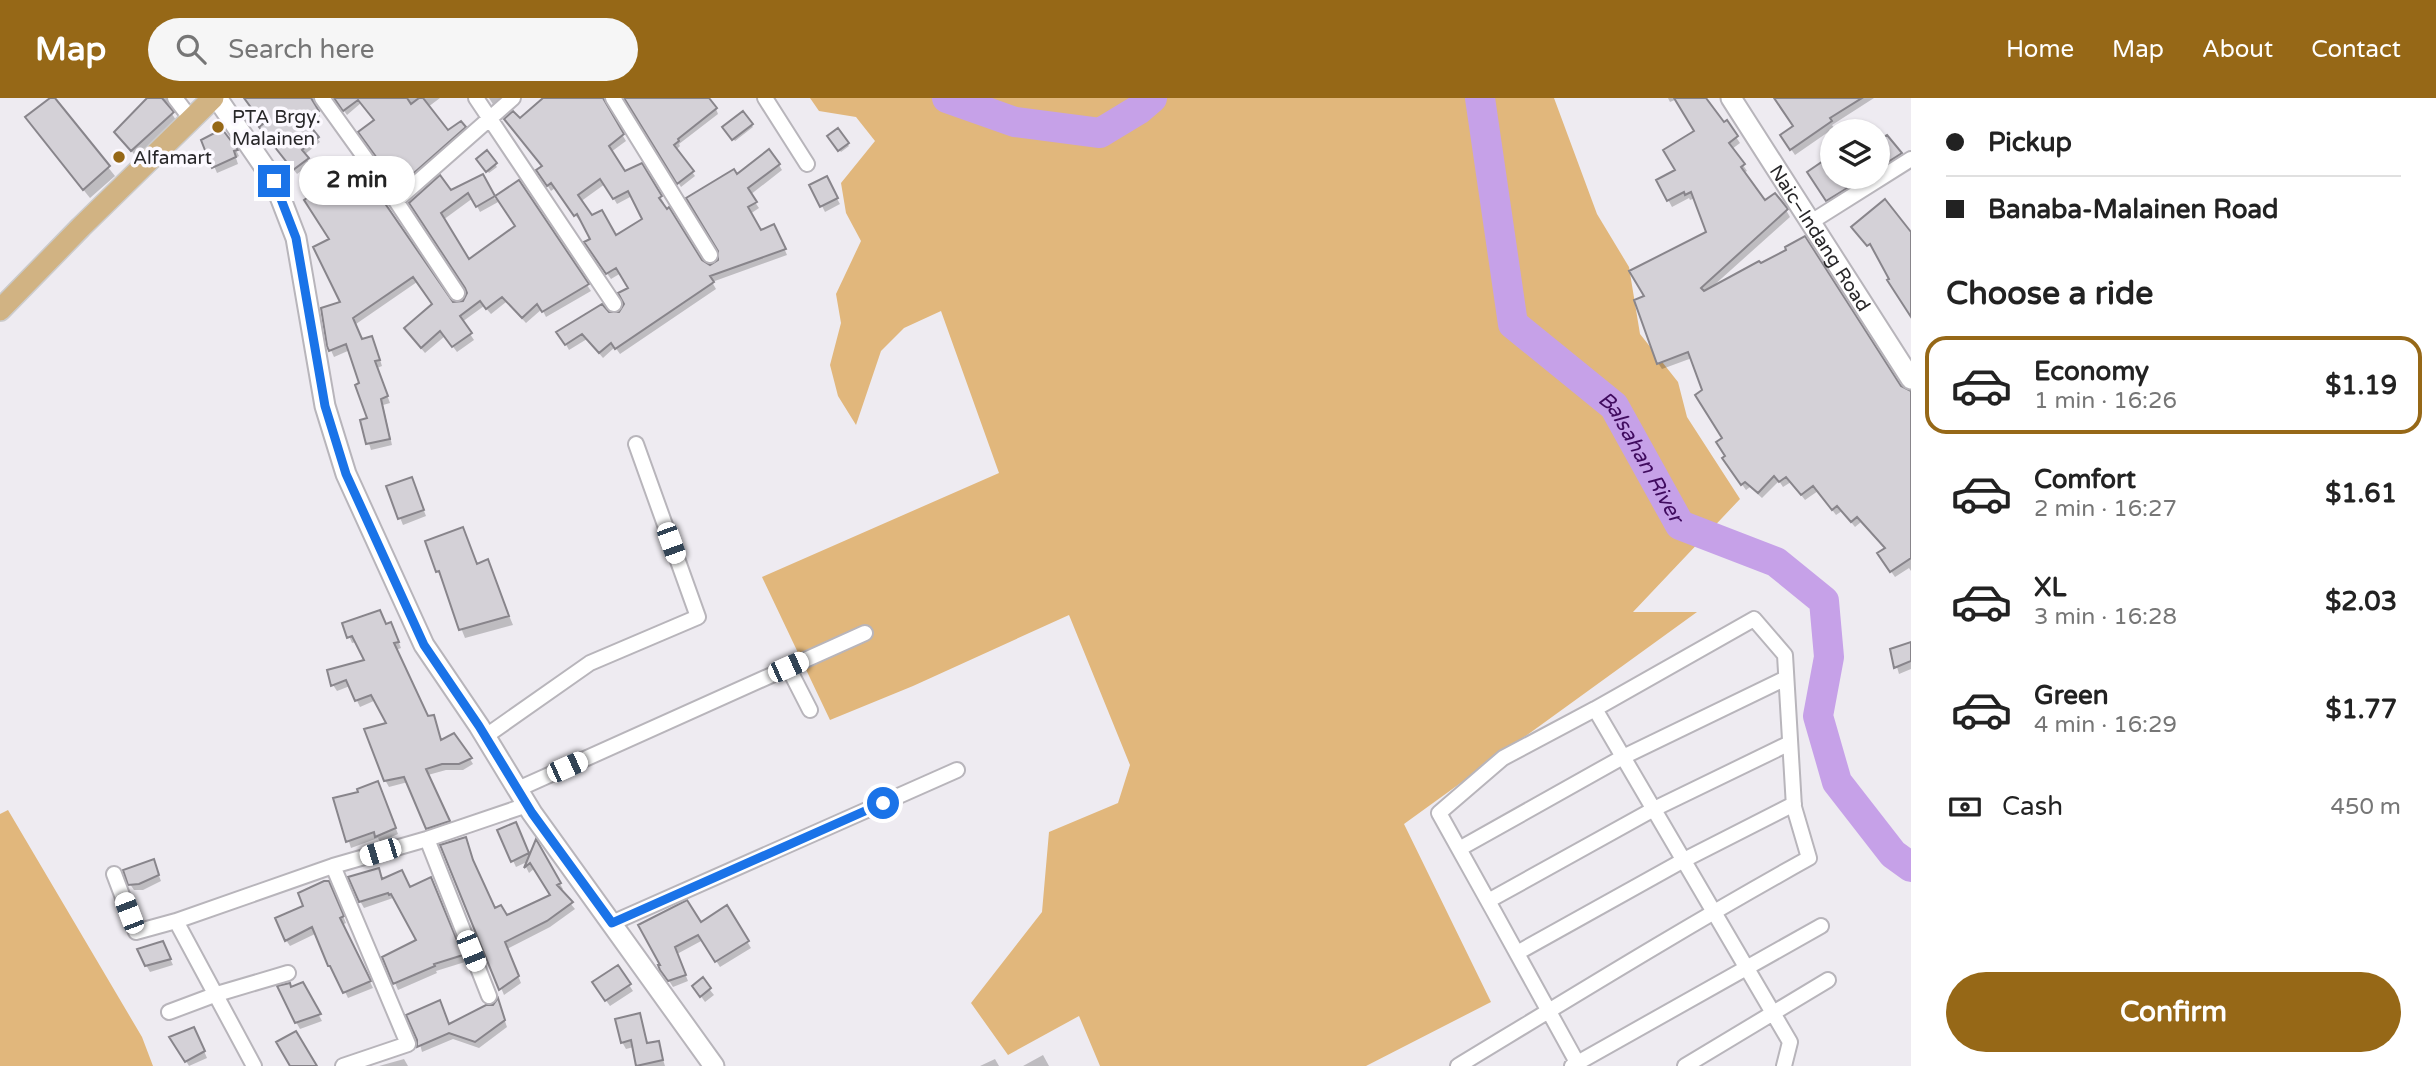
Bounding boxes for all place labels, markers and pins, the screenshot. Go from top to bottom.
place label: PTA Brgy. Malainen [232,106,321,150]
marker: PTA Brgy. Malainen [210,119,226,135]
place label: Alfamart [133,147,212,169]
marker: Alfamart [111,149,127,165]

